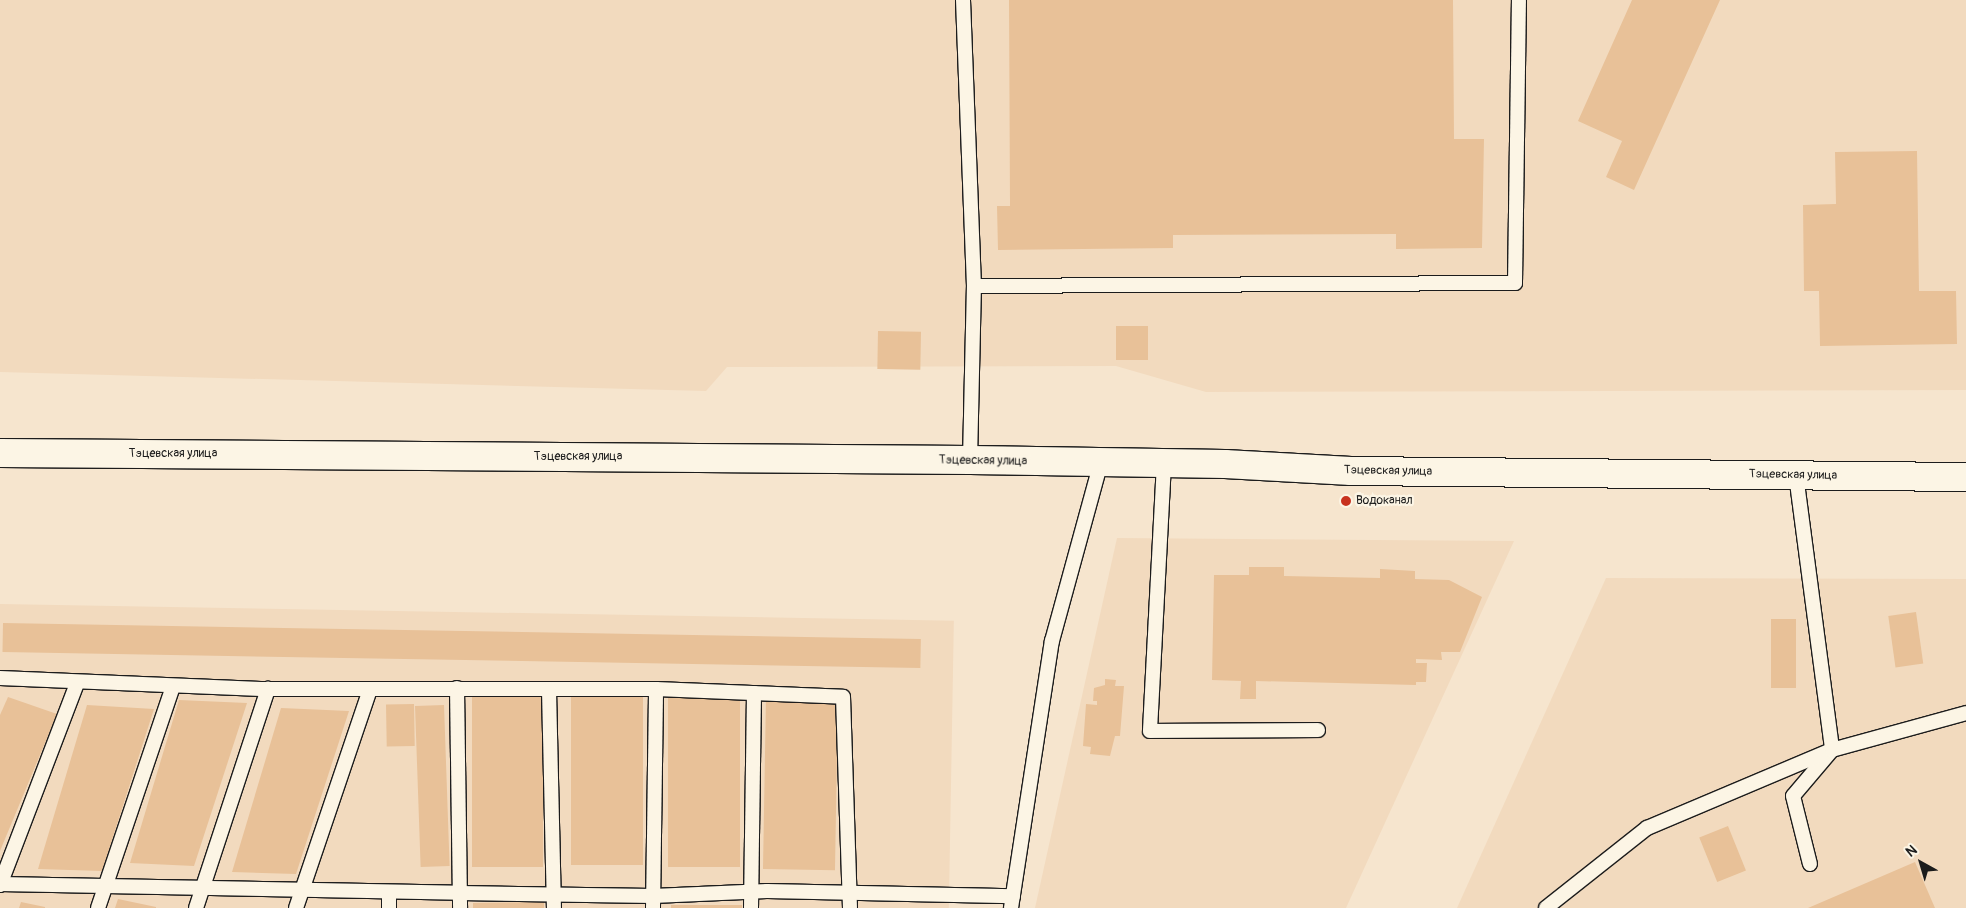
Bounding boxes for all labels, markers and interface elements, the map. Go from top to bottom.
street label: Тэцевская улица [129,447,217,461]
street label: Тэцевская улица [534,450,622,464]
street label: Тэцевская улица [939,453,1027,469]
street label: Тэцевская улица [1344,463,1432,479]
street label: Тэцевская улица [1749,467,1837,483]
place label: Водоканал [1356,494,1413,508]
marker: Водоканал [1340,495,1352,507]
north arrow [1896,838,1946,888]
text: N [1902,841,1920,861]

